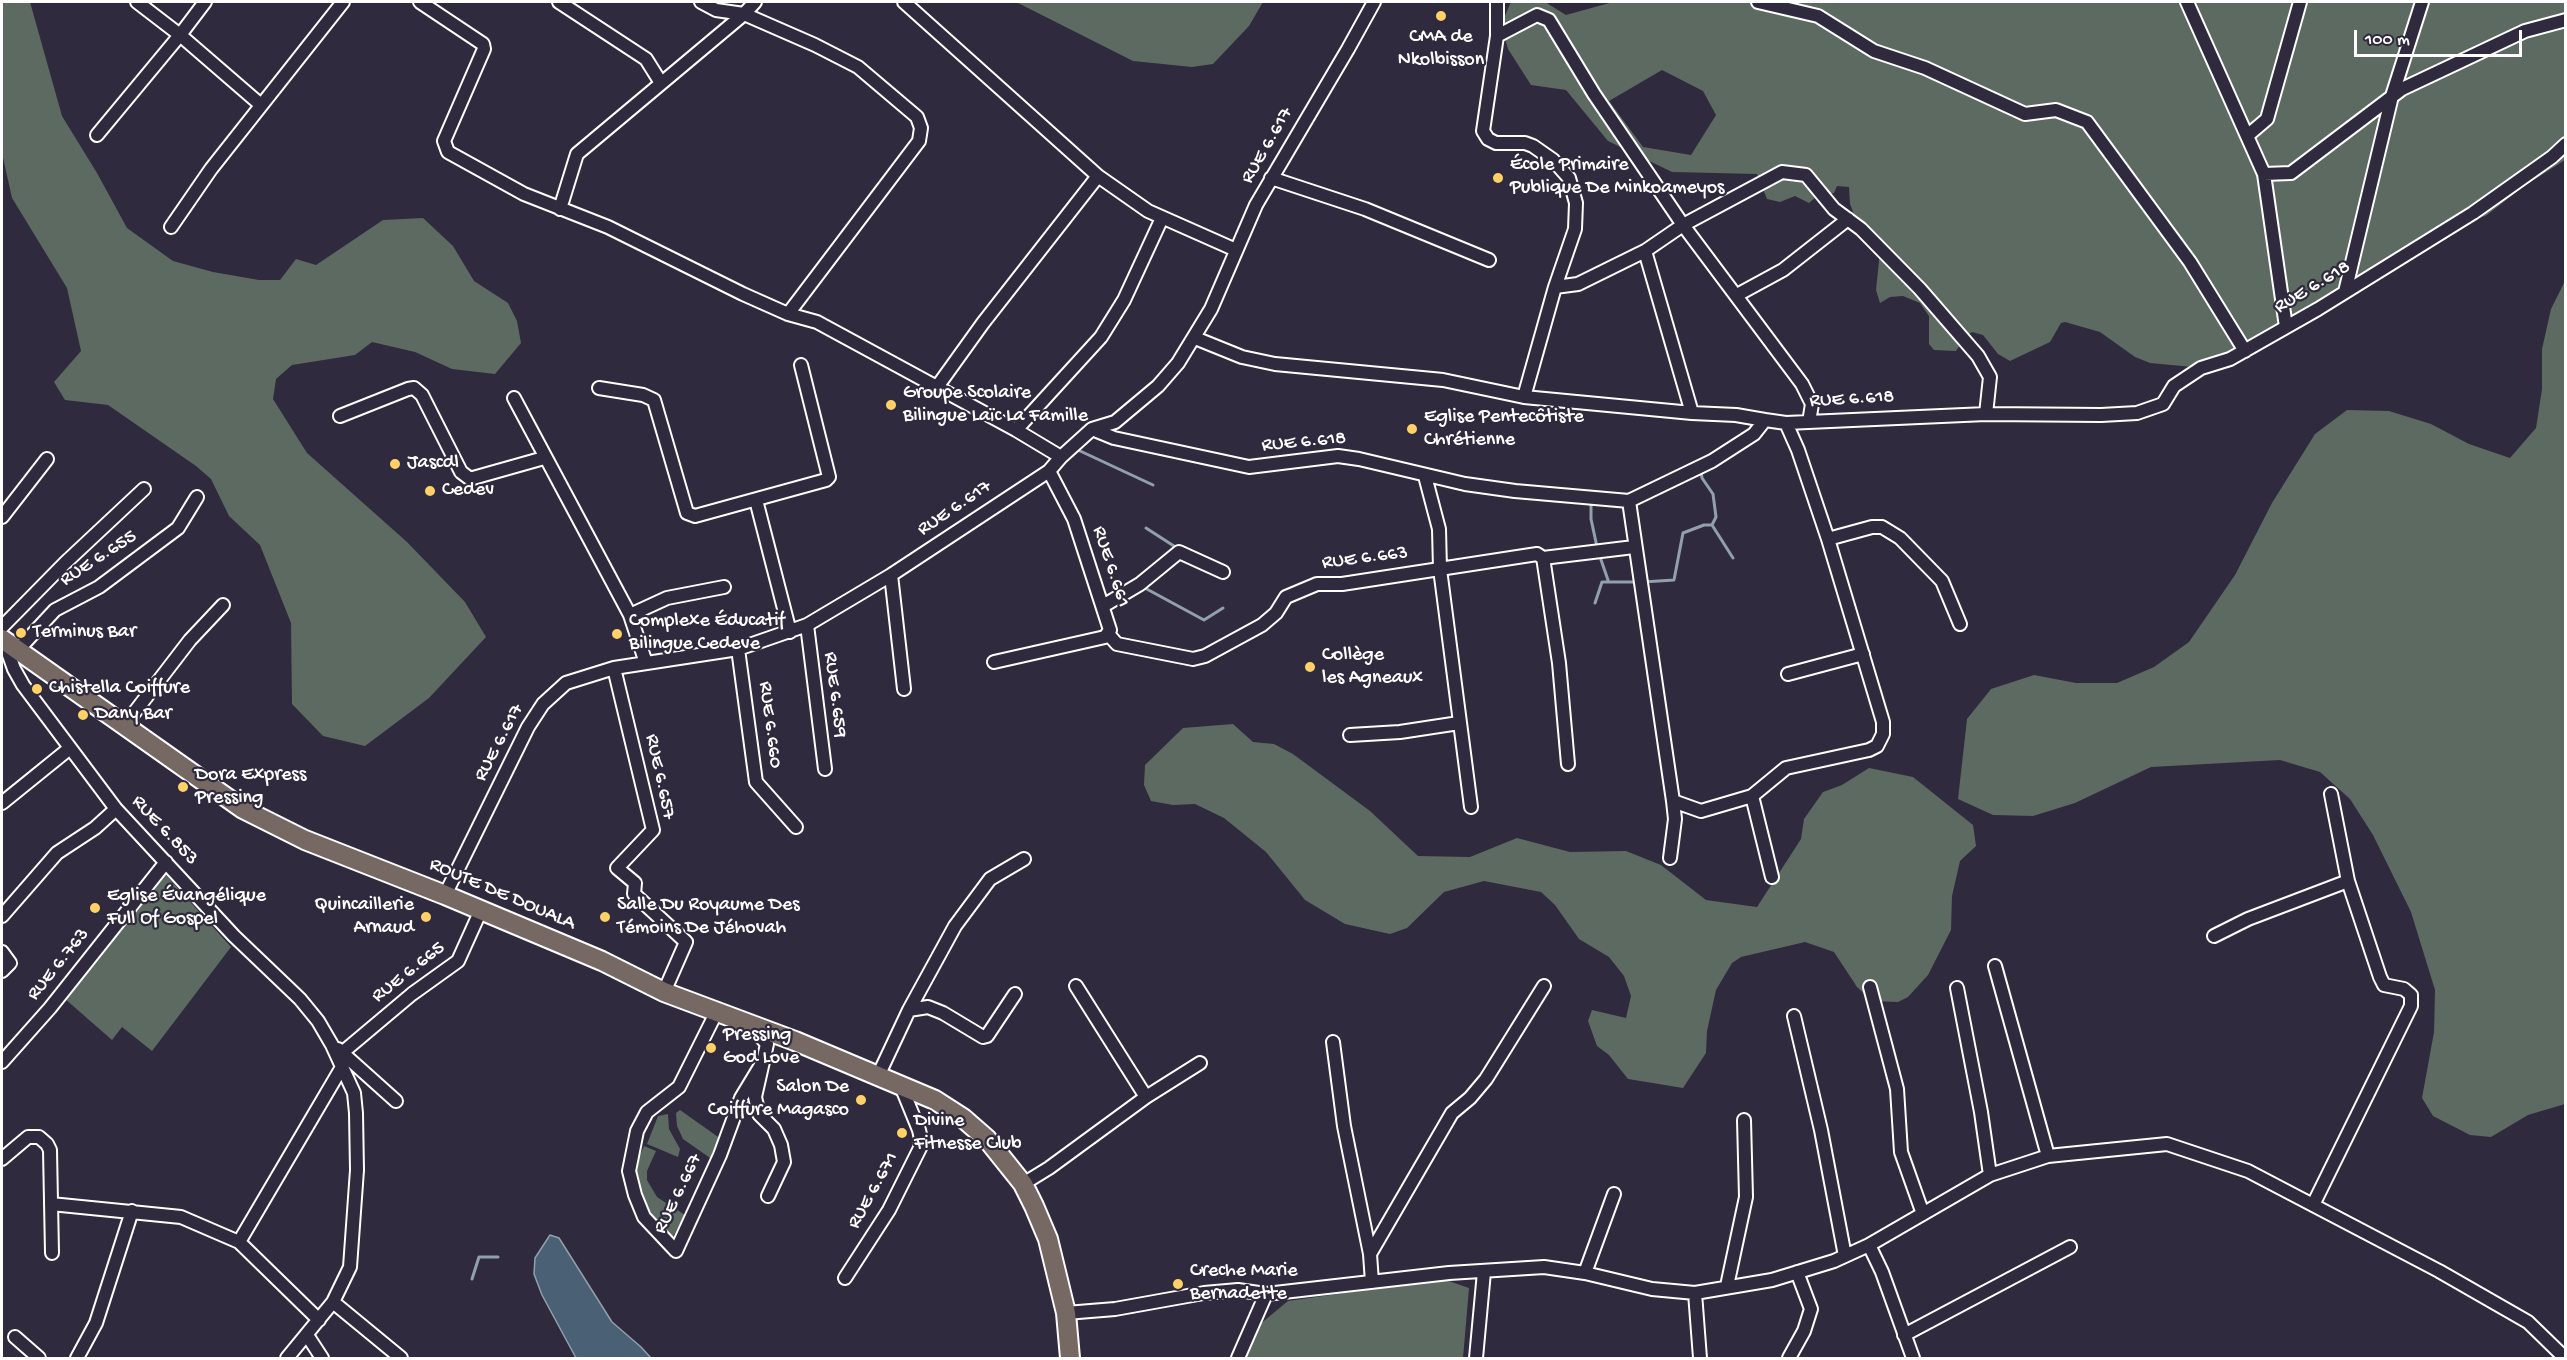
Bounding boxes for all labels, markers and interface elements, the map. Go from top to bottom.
marker: CMA de Nkolbisson [1434,9,1448,23]
scale bar [2357,18,2525,56]
place label: CMA de Nkolbisson [1398,26,1484,73]
text: 100 m [2365,30,2410,51]
street label: RUE 6.617 [1237,104,1299,188]
place label: École Primaire Publique De Minkoameyos [1510,154,1724,201]
marker: École Primaire Publique De Minkoameyos [1491,171,1505,185]
street label: RUE 6.618 [2270,256,2356,320]
place label: Groupe Scolaire Bilingue Laïc La Famille [903,382,1088,429]
street label: RUE 6.618 [1809,386,1895,414]
marker: Groupe Scolaire Bilingue Laïc La Famille [884,398,898,412]
place label: Eglise Pentecôtiste Chrétienne [1424,406,1584,453]
marker: Eglise Pentecôtiste Chrétienne [1405,422,1419,436]
street label: RUE 6.618 [1261,427,1347,459]
place label: Jascdl [407,452,459,476]
marker: Jascdl [388,457,402,471]
street label: RUE 6.617 [913,475,997,543]
place label: Cedev [442,479,494,503]
marker: Cedev [423,484,437,498]
street label: RUE 6.661 [1086,523,1134,611]
street label: RUE 6.655 [56,525,142,593]
street label: RUE 6.663 [1321,542,1409,576]
place label: Complexe Éducatif Bilingue Cedeve [629,610,785,657]
place label: Terminus Bar [33,621,136,645]
marker: Terminus Bar [14,626,28,640]
marker: Complexe Éducatif Bilingue Cedeve [610,627,624,641]
place label: Collège les Agneaux [1322,644,1423,691]
street label: RUE 6.659 [817,651,851,739]
marker: Collège les Agneaux [1303,660,1317,674]
place label: Chistella Coiffure [49,677,190,701]
street label: RUE 6.660 [752,680,786,770]
marker: Chistella Coiffure [30,682,44,696]
street label: RUE 6.617 [470,700,530,786]
place label: Dany Bar [95,703,172,727]
marker: Dany Bar [76,708,90,722]
street label: RUE 6.657 [638,732,680,822]
place label: Dora Express Pressing [195,764,306,811]
marker: Dora Express Pressing [176,780,190,794]
street label: RUE 6.853 [125,791,203,871]
street label: ROUTE DE DOUALA [425,853,579,937]
place label: Eglise Évangélique Full Of Gospel [107,885,266,932]
place label: Quincaillerie Arnaud [314,894,414,941]
place label: Salle Du Royaume Des Témoins De Jéhovah [617,894,800,941]
marker: Eglise Évangélique Full Of Gospel [88,901,102,915]
marker: Quincaillerie Arnaud [419,910,433,924]
marker: Salle Du Royaume Des Témoins De Jéhovah [598,910,612,924]
street label: RUE 6.763 [22,924,96,1006]
street label: RUE 6.665 [368,937,450,1009]
place label: Pressing God Love [723,1024,799,1071]
marker: Pressing God Love [704,1041,718,1055]
place label: Salon De Coiffure Magasco [708,1076,849,1123]
marker: Salon De Coiffure Magasco [854,1093,868,1107]
place label: Divine Fitnesse Club [914,1110,1022,1157]
marker: Divine Fitnesse Club [895,1126,909,1140]
street label: RUE 6.671 [843,1148,905,1234]
street label: RUE 6.667 [649,1150,709,1238]
place label: Creche Marie Bernadette [1190,1260,1298,1307]
marker: Creche Marie Bernadette [1171,1277,1185,1291]

